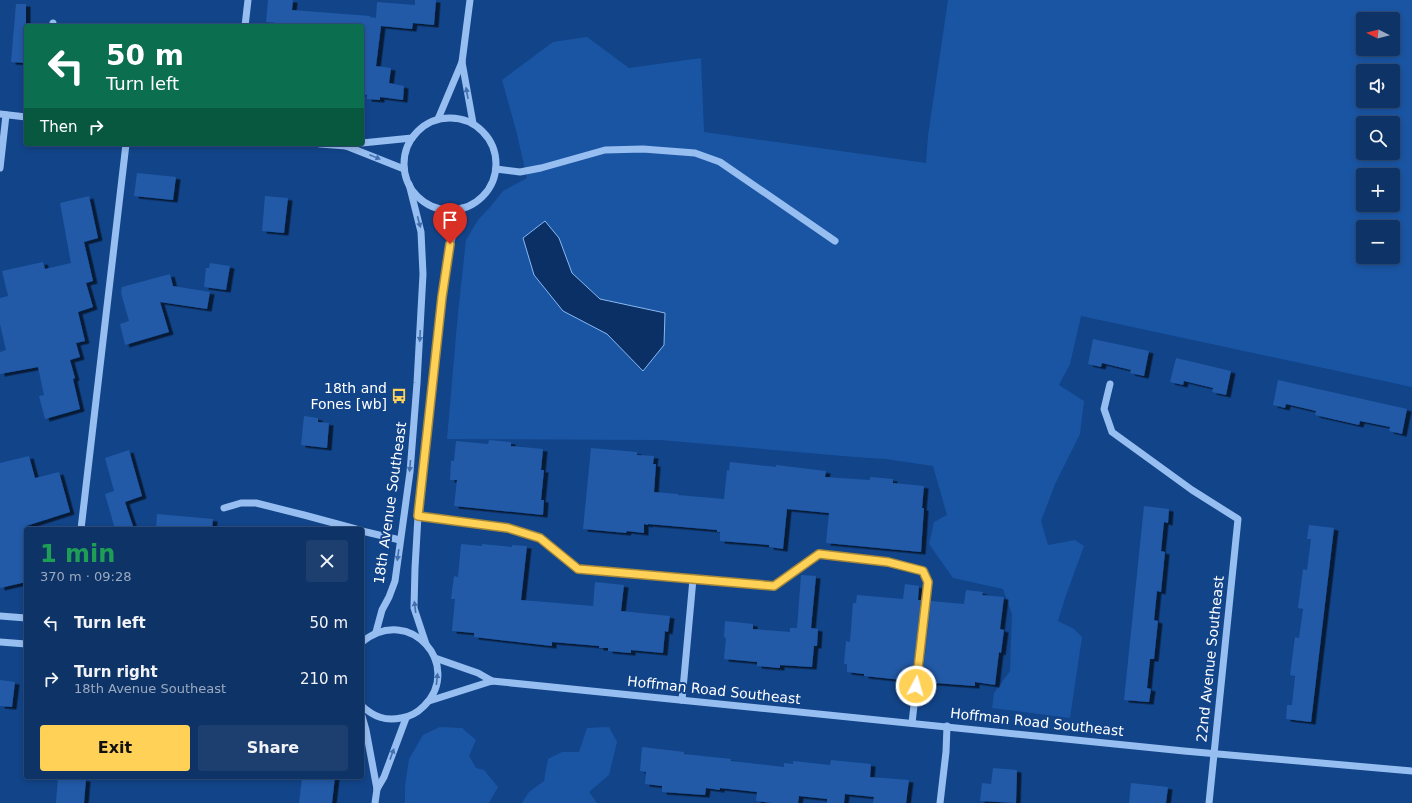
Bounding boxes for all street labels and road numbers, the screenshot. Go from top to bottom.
street label: 18th Avenue Southeast [371,420,409,585]
street label: 22nd Avenue Southeast [1193,575,1227,743]
street label: Hoffman Road Southeast [626,673,802,707]
street label: Hoffman Road Southeast [949,705,1125,739]

